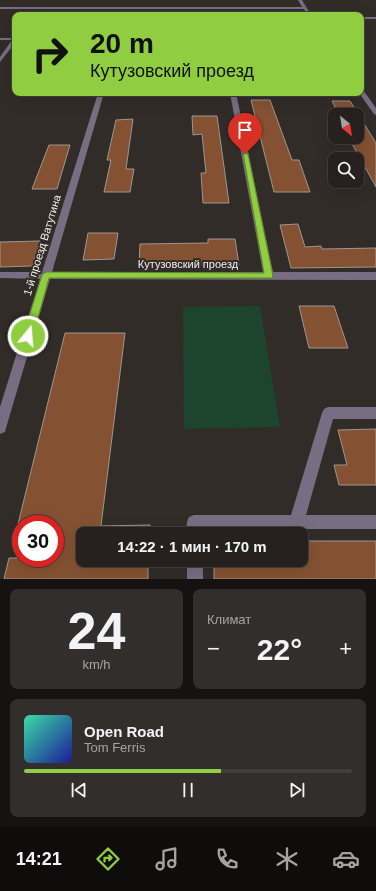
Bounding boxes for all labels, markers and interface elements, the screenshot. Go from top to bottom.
icon: right [24,28,76,80]
text: 20 m [90,28,154,59]
text: Кутузовский проезд [90,61,254,81]
north arrow [328,108,364,144]
map controls [328,108,364,188]
pin [228,113,262,154]
icon: arrive [234,119,256,141]
button: search [328,152,364,188]
street label: 1-й проезд Ватутина [21,192,63,297]
street label: Кутузовский проезд [138,258,239,270]
position arrow [7,315,49,357]
speed limit sign: 30 [12,515,64,567]
text: 14:22 · 1 мин · 170 m [117,538,267,555]
text: 24 [68,602,125,660]
text: Климат [207,612,251,627]
text: 22° [257,633,302,666]
text: − [207,636,220,661]
text: + [339,636,352,661]
text: km/h [82,657,111,672]
text: Open Road [84,723,164,740]
text: Tom Ferris [84,740,145,755]
icon: previous [68,779,90,801]
icon: pause [177,779,199,801]
icon: next [286,779,308,801]
icon: directions [94,845,122,873]
icon: music [153,845,181,873]
icon: phone [213,845,241,873]
icon: climate [273,845,301,873]
icon: car [332,845,360,873]
text: 14:21 [16,849,62,869]

